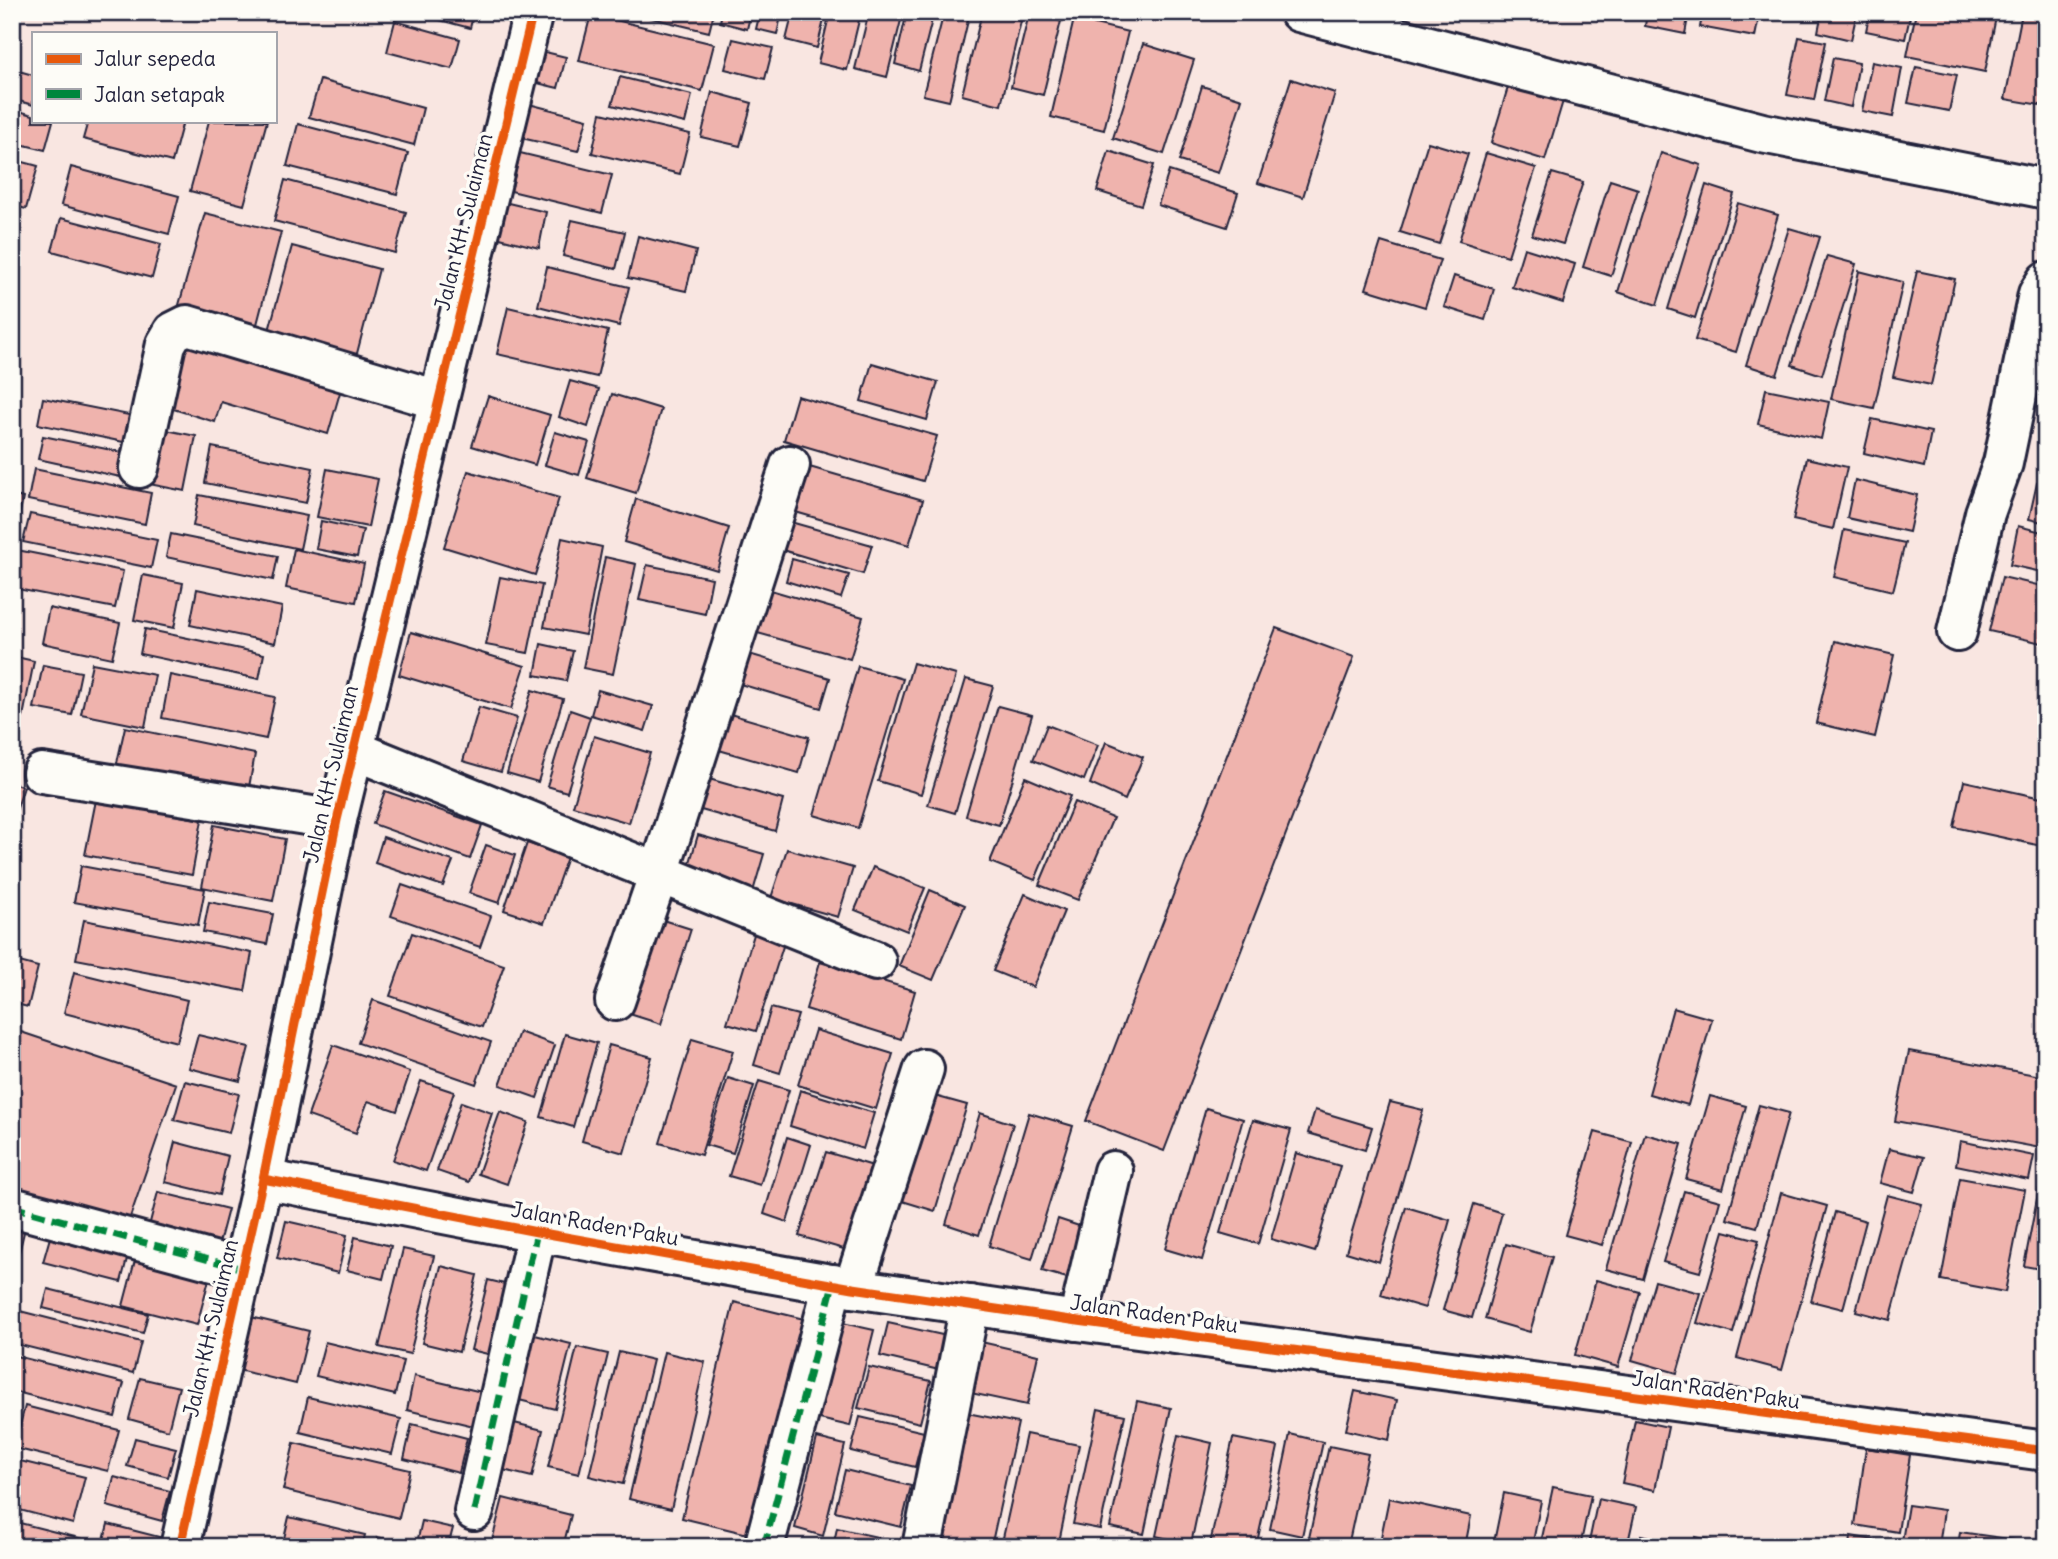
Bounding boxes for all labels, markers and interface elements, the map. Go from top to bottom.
legend [32,32,276,122]
text: Jalur sepeda [94,45,216,72]
text: Jalan setapak [94,81,225,108]
street label: Jalan KH. Sulaiman [428,130,499,313]
street label: Jalan KH. Sulaiman [297,682,364,865]
street label: Jalan Raden Paku [509,1196,681,1252]
street label: Jalan KH. Sulaiman [177,1236,244,1419]
street label: Jalan Raden Paku [1068,1288,1240,1339]
street label: Jalan Raden Paku [1630,1364,1802,1415]

